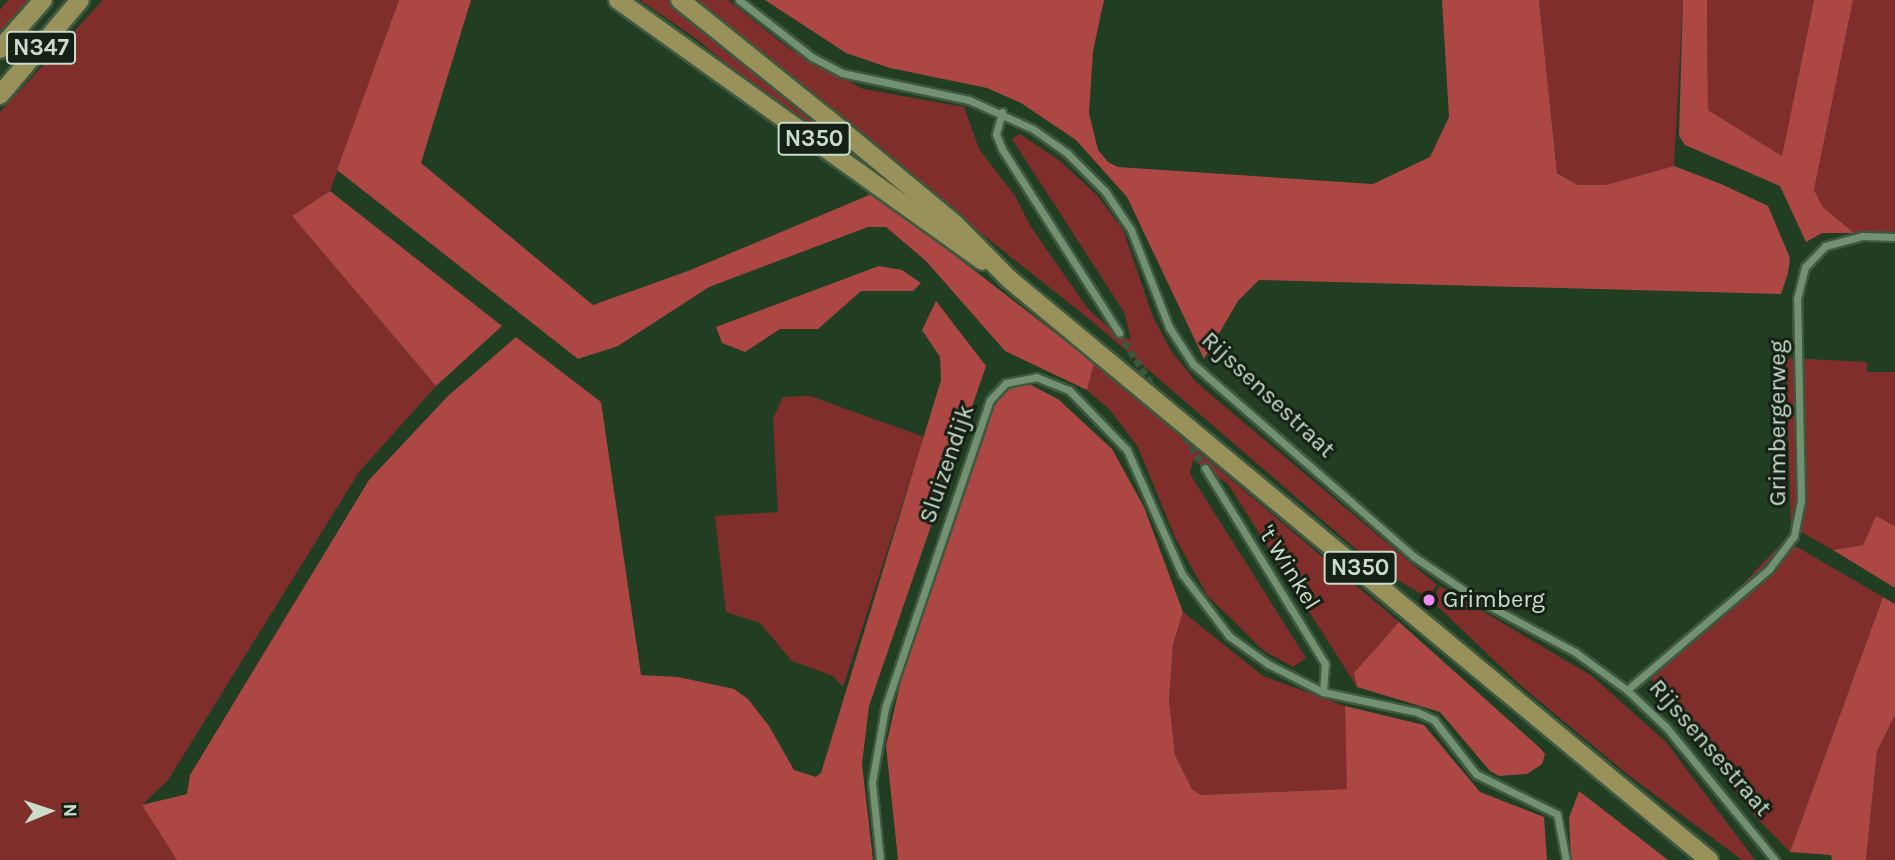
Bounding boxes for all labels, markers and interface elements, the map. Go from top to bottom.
road number: N347 [6,28,76,68]
road number: N350 [777,120,851,158]
street label: Rijssensestraat [1195,326,1341,464]
street label: Grimbergerweg [1764,340,1792,506]
street label: Sluizendijk [913,401,981,527]
street label: 't Winkel [1252,521,1326,615]
road number: N350 [1323,548,1397,588]
place label: Grimberg [1443,586,1545,614]
marker: Grimberg [1421,592,1437,608]
street label: Rijssensestraat [1643,674,1777,822]
north arrow [14,776,84,846]
text: N [59,803,81,817]

